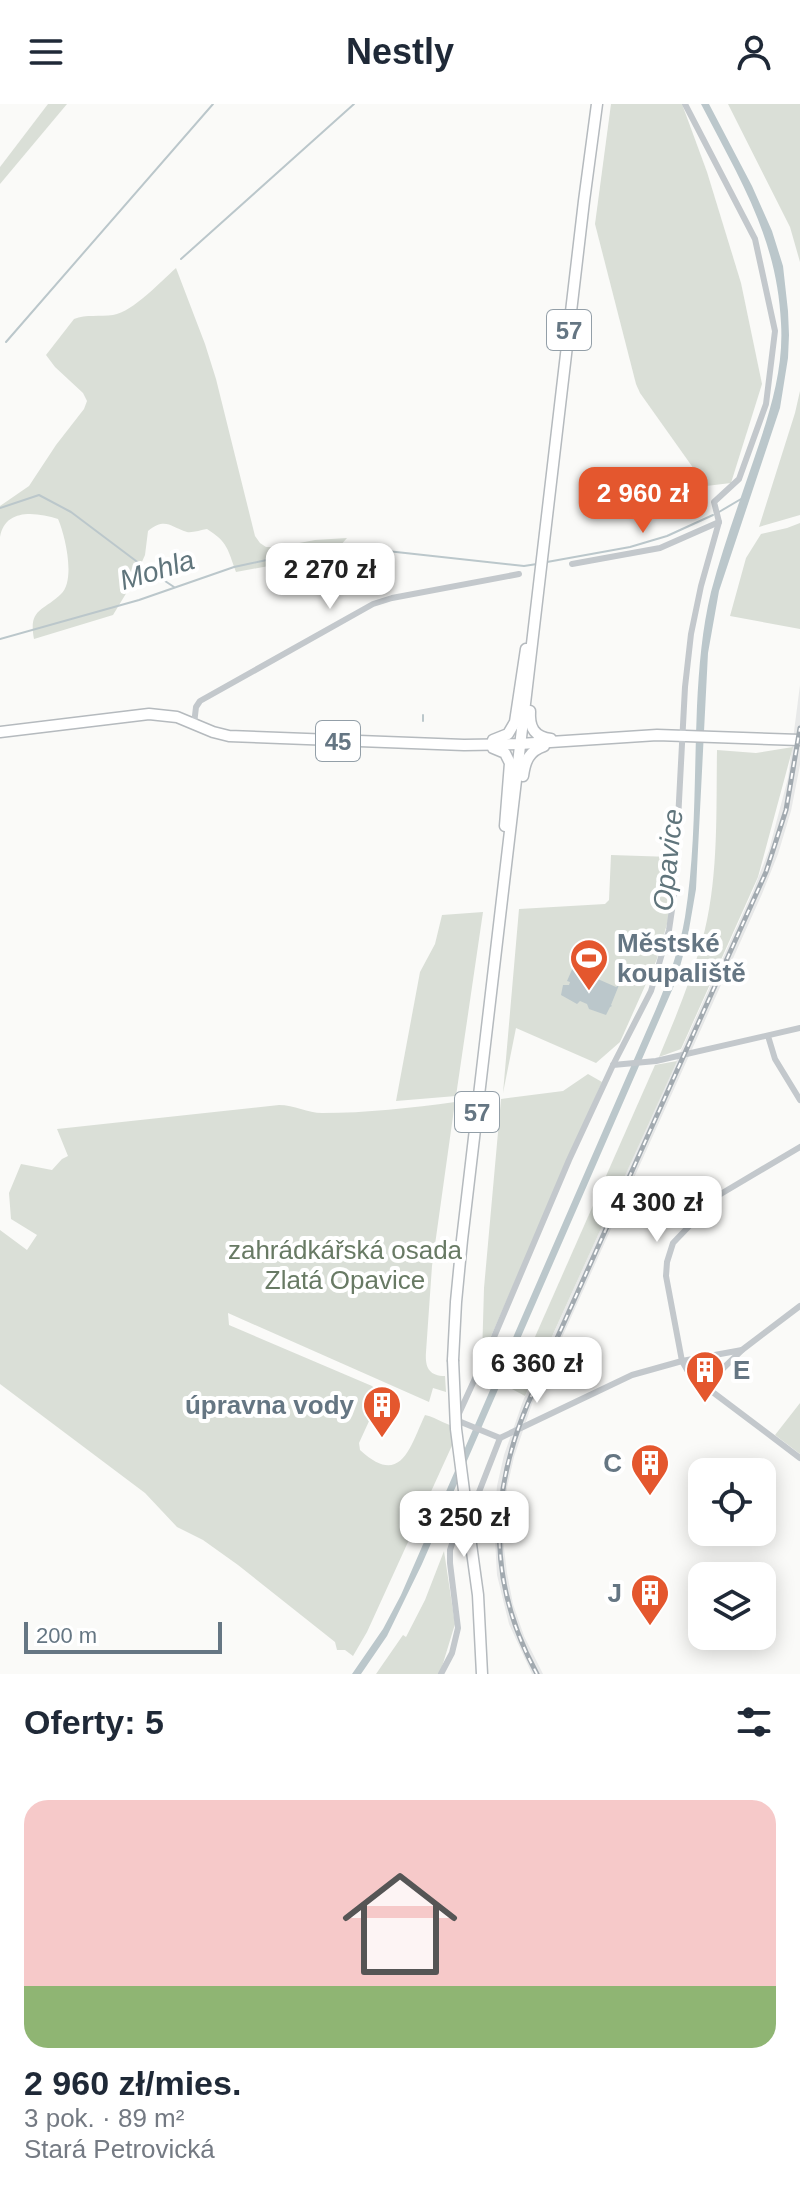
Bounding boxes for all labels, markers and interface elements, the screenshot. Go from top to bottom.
icon: menu [24,30,68,74]
icon: person [732,30,776,74]
text: Nestly [346,31,454,72]
road number: 57 [547,310,591,350]
pin: 2 960 zł [560,467,726,535]
text: 2 960 zł [597,478,689,508]
pin: 2 270 zł [247,543,413,611]
water label: Mohla [116,544,198,596]
text: 2 270 zł [284,554,376,584]
road number: 45 [316,721,360,761]
water label: Opavice [647,807,689,913]
place label: Městské koupaliště [617,928,746,988]
sports icon: Městské koupaliště [568,937,610,992]
road number: 57 [455,1092,499,1132]
pin: 4 300 zł [574,1176,740,1244]
text: 4 300 zł [611,1187,703,1217]
park label: zahrádkářská osada Zlatá Opavice [228,1235,463,1295]
pin: 6 360 zł [454,1337,620,1405]
text: 6 360 zł [491,1348,583,1378]
building icon: E [684,1349,726,1404]
place label: E [733,1355,750,1385]
building icon: úpravna vody [361,1384,403,1439]
place label: úpravna vody [185,1390,355,1420]
building icon: C [629,1442,671,1497]
place label: C [603,1448,622,1478]
map controls [688,1458,776,1650]
button: locate [688,1458,776,1546]
pin: 3 250 zł [381,1491,547,1559]
text: 3 250 zł [418,1502,510,1532]
button: layers [688,1562,776,1650]
building icon: J [629,1572,671,1627]
place label: J [608,1578,622,1608]
scale bar [24,1618,222,1654]
text: 200 m [36,1623,97,1648]
icon: filters [732,1700,776,1744]
text: Oferty: 5 [24,1703,164,1741]
icon: home [328,1852,472,1996]
text: 2 960 zł/mies. [24,2064,241,2102]
text: 3 pok. · 89 m² [24,2103,184,2133]
text: Stará Petrovická [24,2134,215,2164]

